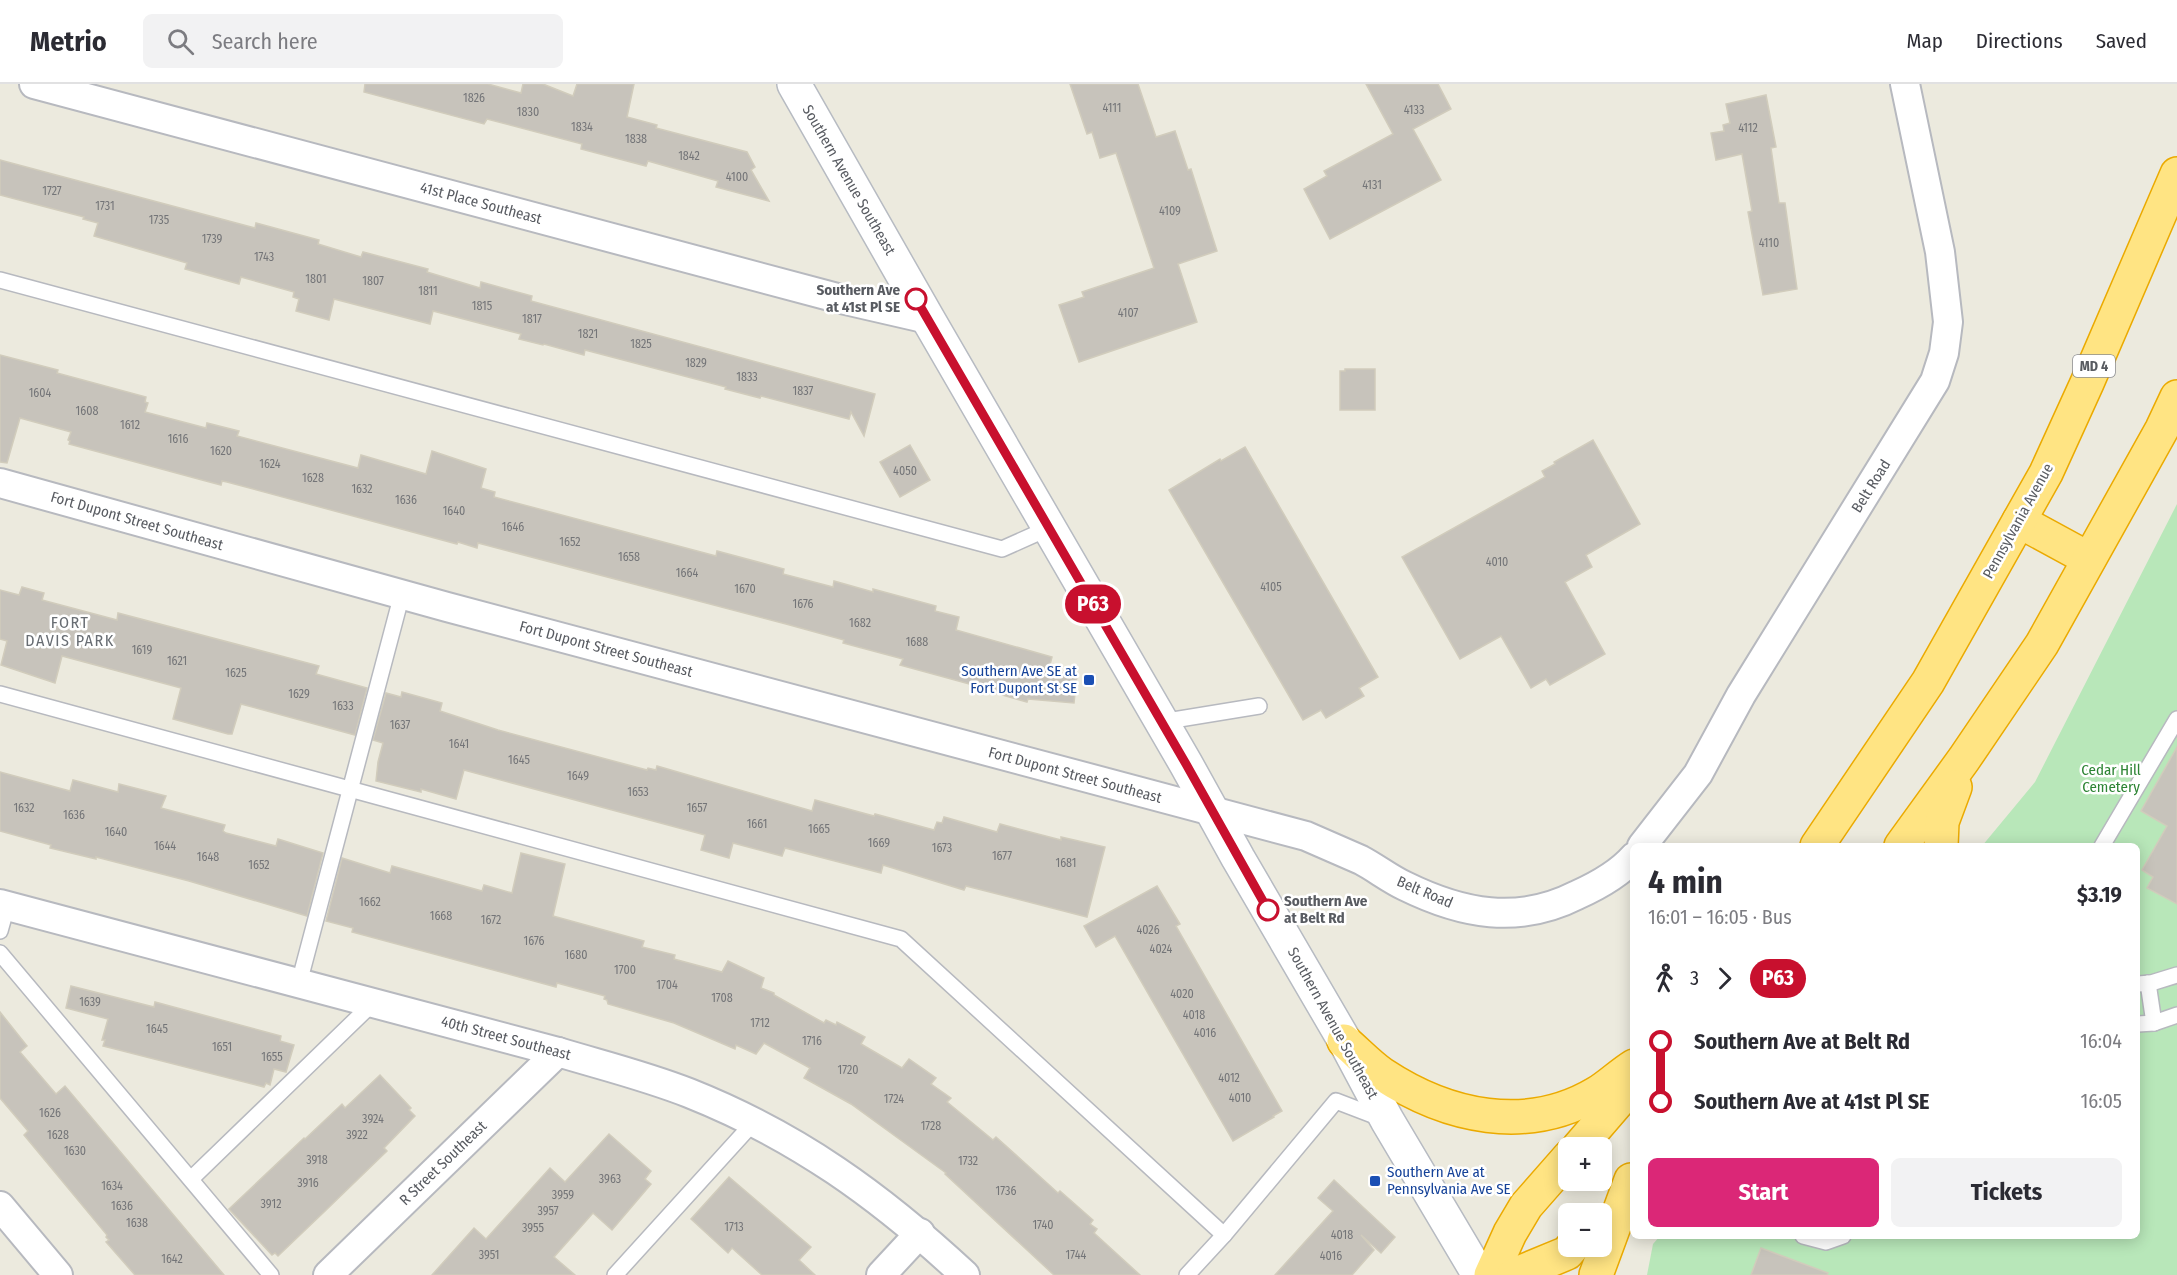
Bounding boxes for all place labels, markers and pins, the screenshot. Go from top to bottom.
place label: Southern Ave at 41st Pl SE [817,281,900,316]
marker: Southern Ave at 41st Pl SE [905,288,927,310]
place label: Southern Ave SE at Fort Dupont St SE [961,662,1077,697]
marker: Southern Ave SE at Fort Dupont St SE [1082,673,1096,687]
place label: Southern Ave at Belt Rd [1284,892,1368,927]
marker: Southern Ave at Belt Rd [1257,899,1279,921]
place label: Southern Ave at Pennsylvania Ave SE [1387,1163,1511,1198]
marker: Southern Ave at Pennsylvania Ave SE [1368,1174,1382,1188]

